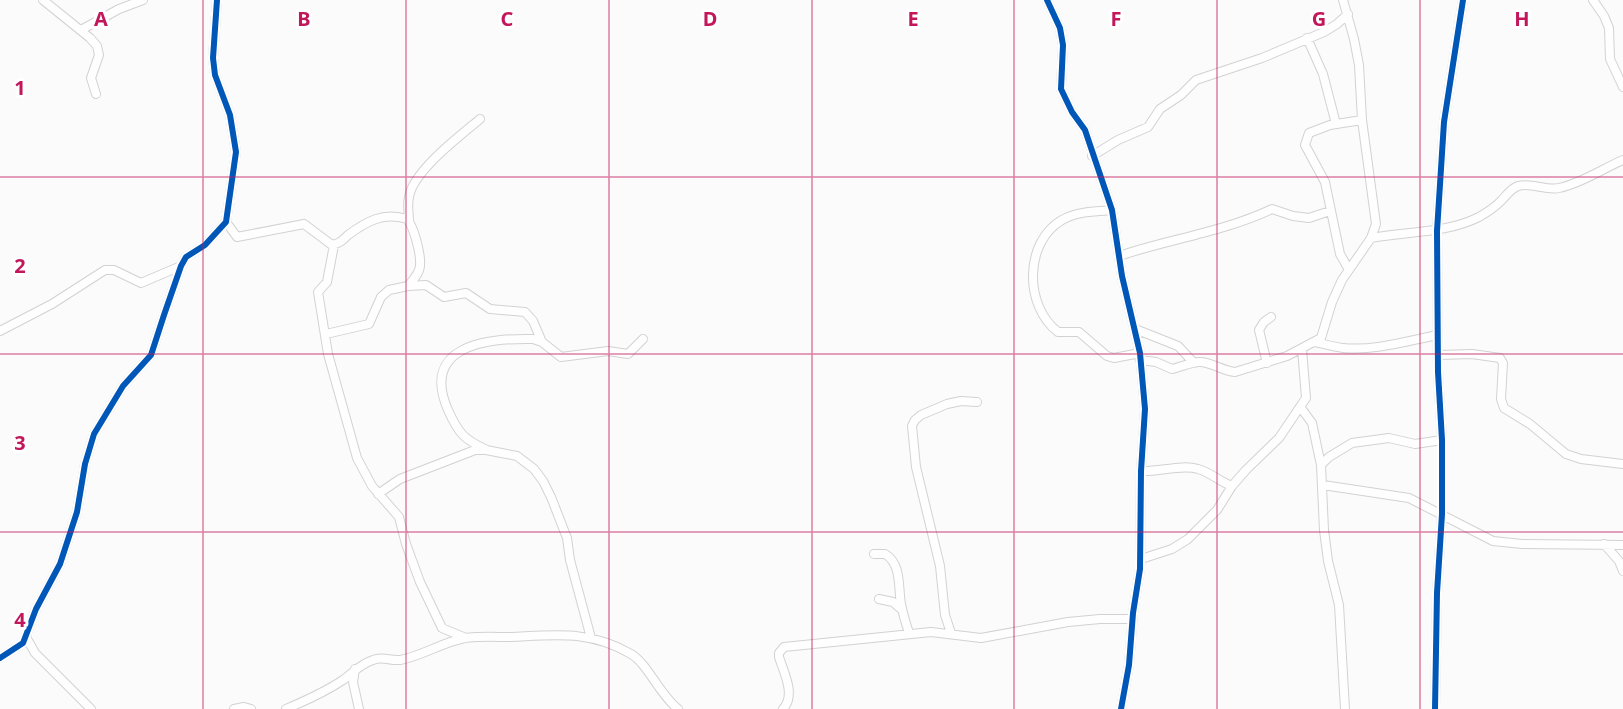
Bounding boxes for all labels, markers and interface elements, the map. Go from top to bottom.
text: A [94,5,108,32]
text: B [297,5,311,32]
text: C [501,5,514,32]
text: D [703,5,717,32]
text: E [907,5,919,32]
text: F [1111,5,1121,32]
text: G [1312,5,1326,32]
text: H [1514,5,1530,32]
text: 1 [14,74,26,101]
text: 2 [14,252,26,279]
text: 3 [14,429,26,456]
text: 4 [14,606,26,633]

